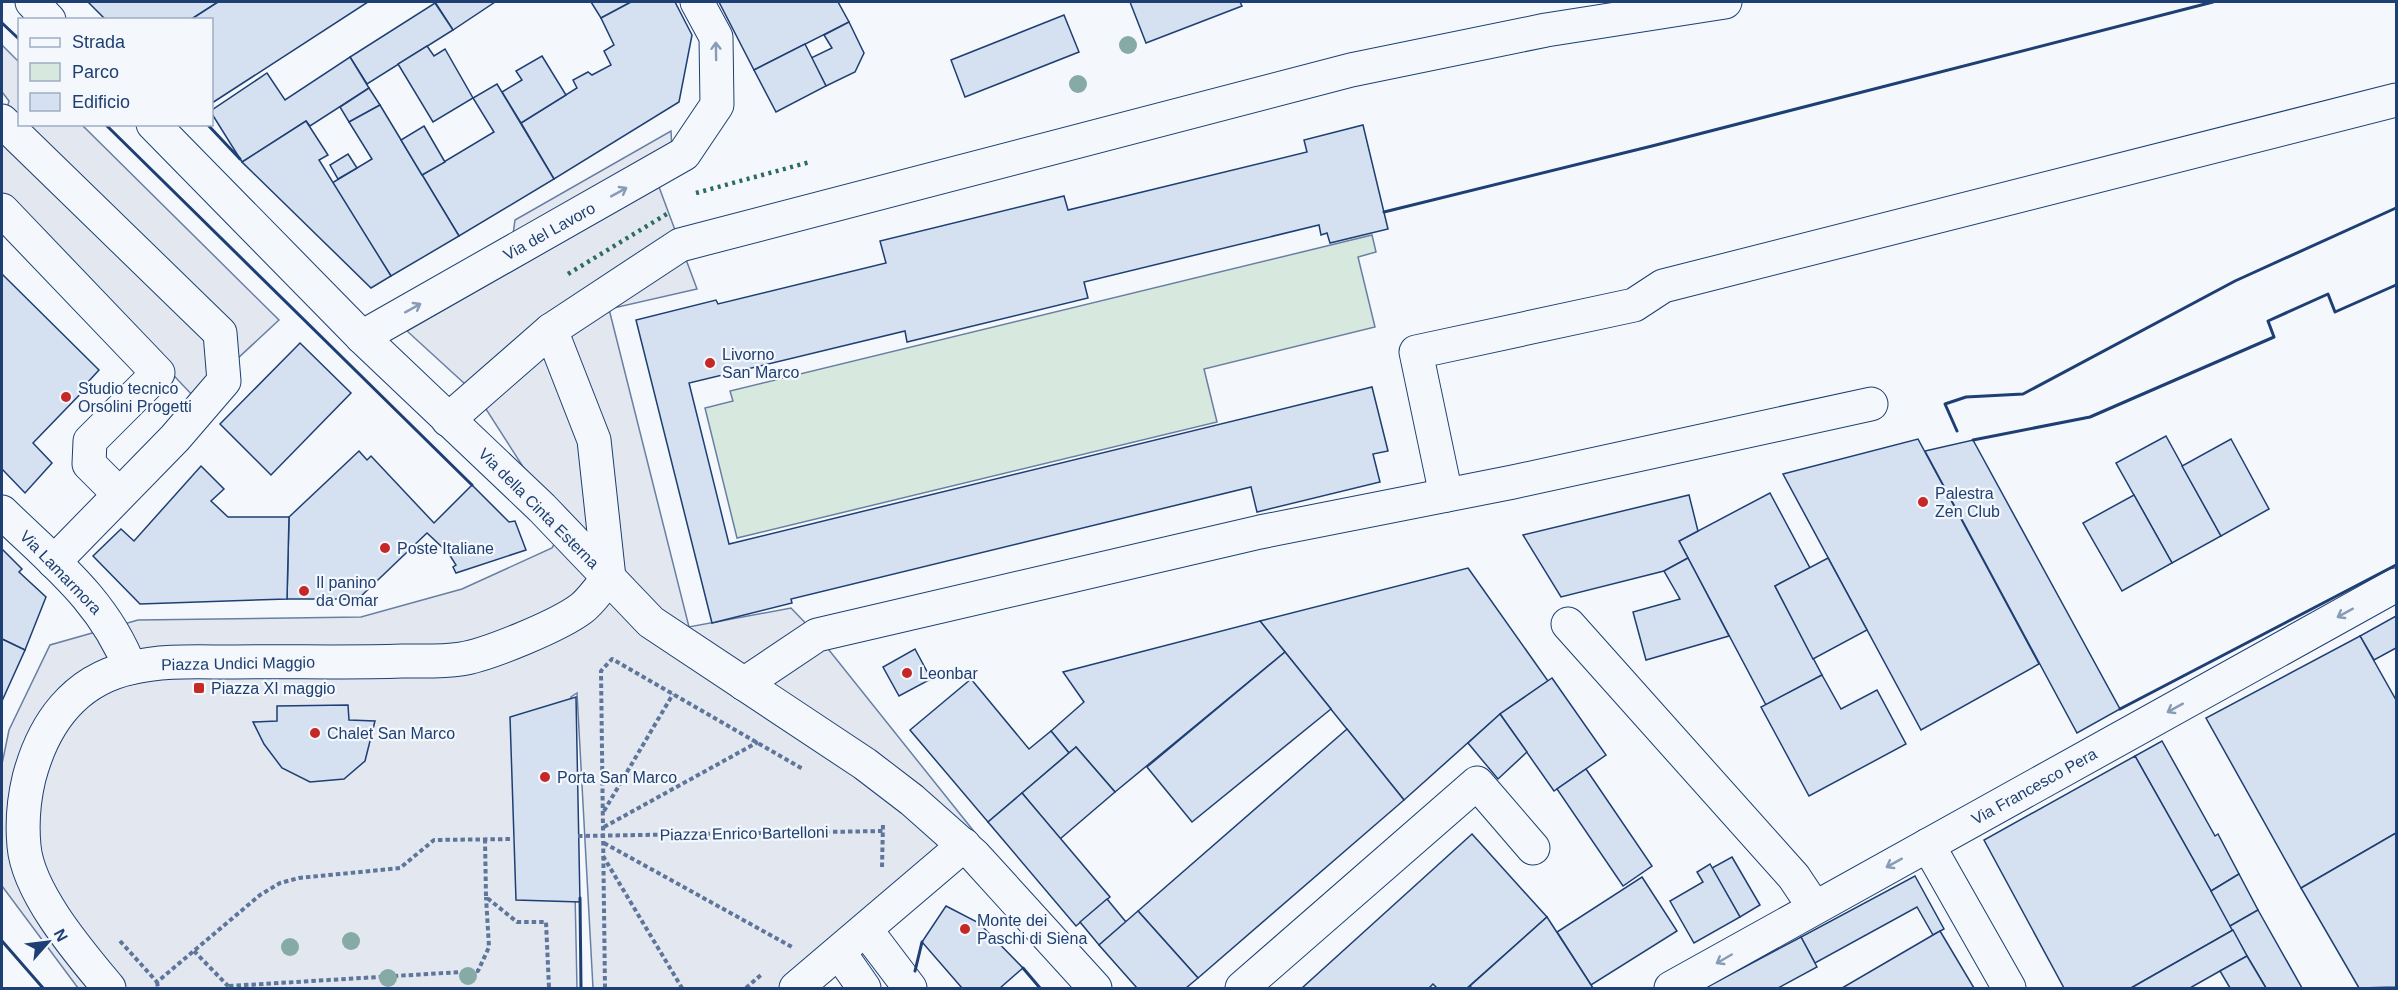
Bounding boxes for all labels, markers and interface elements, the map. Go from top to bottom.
legend [18,18,213,126]
text: Strada [72,32,126,52]
one-way arrow [710,42,722,62]
text: Parco [72,62,119,82]
text: Edificio [72,92,130,112]
one-way arrow [610,186,627,198]
street label: Via del Lavoro [501,199,598,264]
one-way arrow [404,302,421,314]
place label: Livorno San Marco [722,346,799,381]
marker: Livorno San Marco [703,356,717,370]
place label: Studio tecnico Orsolini Progetti [78,380,192,415]
marker: Studio tecnico Orsolini Progetti [59,390,73,404]
street label: Via della Cinta Esterna [475,445,602,572]
place label: Palestra Zen Club [1935,485,2000,520]
marker: Palestra Zen Club [1916,495,1930,509]
street label: Via Lamarmora [17,527,105,618]
place label: Poste Italiane [397,540,494,557]
marker: Poste Italiane [378,541,392,555]
place label: Il panino da Omar [316,574,379,609]
marker: Il panino da Omar [297,584,311,598]
one-way arrow [2337,608,2355,619]
street label: Piazza Undici Maggio [161,654,315,673]
place label: Leonbar [919,665,978,682]
marker: Leonbar [900,666,914,680]
place label: Piazza XI maggio [211,680,336,697]
marker: Piazza XI maggio [192,681,206,695]
one-way arrow [2167,702,2184,714]
place label: Chalet San Marco [327,725,455,742]
marker: Chalet San Marco [308,726,322,740]
street label: Via Francesco Pera [1969,745,2100,828]
place label: Porta San Marco [557,769,677,786]
marker: Porta San Marco [538,770,552,784]
street label: Piazza Enrico Bartelloni [659,824,829,843]
one-way arrow [1886,857,1903,869]
north arrow [18,912,78,972]
place label: Monte dei Paschi di Siena [977,912,1087,947]
marker: Monte dei Paschi di Siena [958,922,972,936]
text: N [51,926,71,944]
one-way arrow [1716,953,1733,965]

